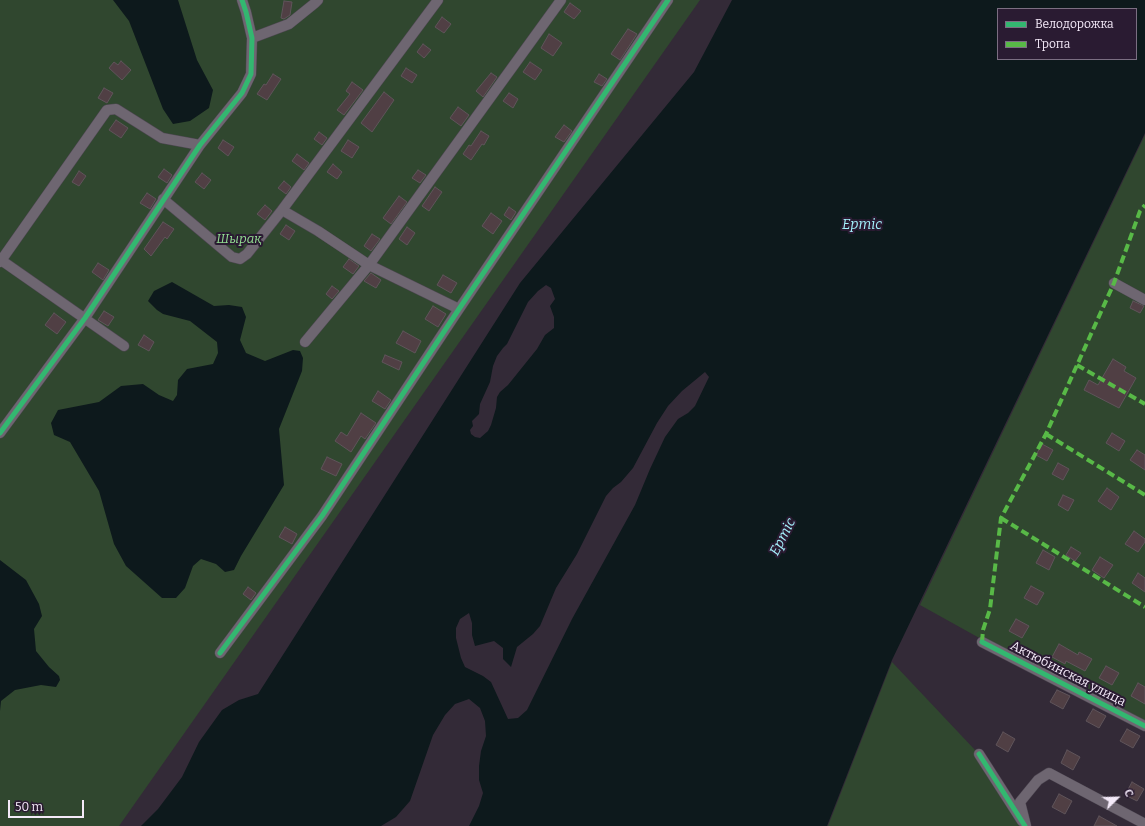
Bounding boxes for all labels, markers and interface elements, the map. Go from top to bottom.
legend [997,8,1137,60]
text: Велодорожка [1035,17,1114,31]
text: Тропа [1035,37,1070,51]
water label: Ертіс [842,217,882,233]
park label: Шырақ [216,231,262,247]
water label: Ертіс [766,515,800,559]
street label: Актюбинская улица [1008,638,1128,710]
north arrow [1097,778,1137,818]
text: С [1121,787,1136,799]
scale bar [10,792,86,818]
text: 50 m [15,800,43,814]

